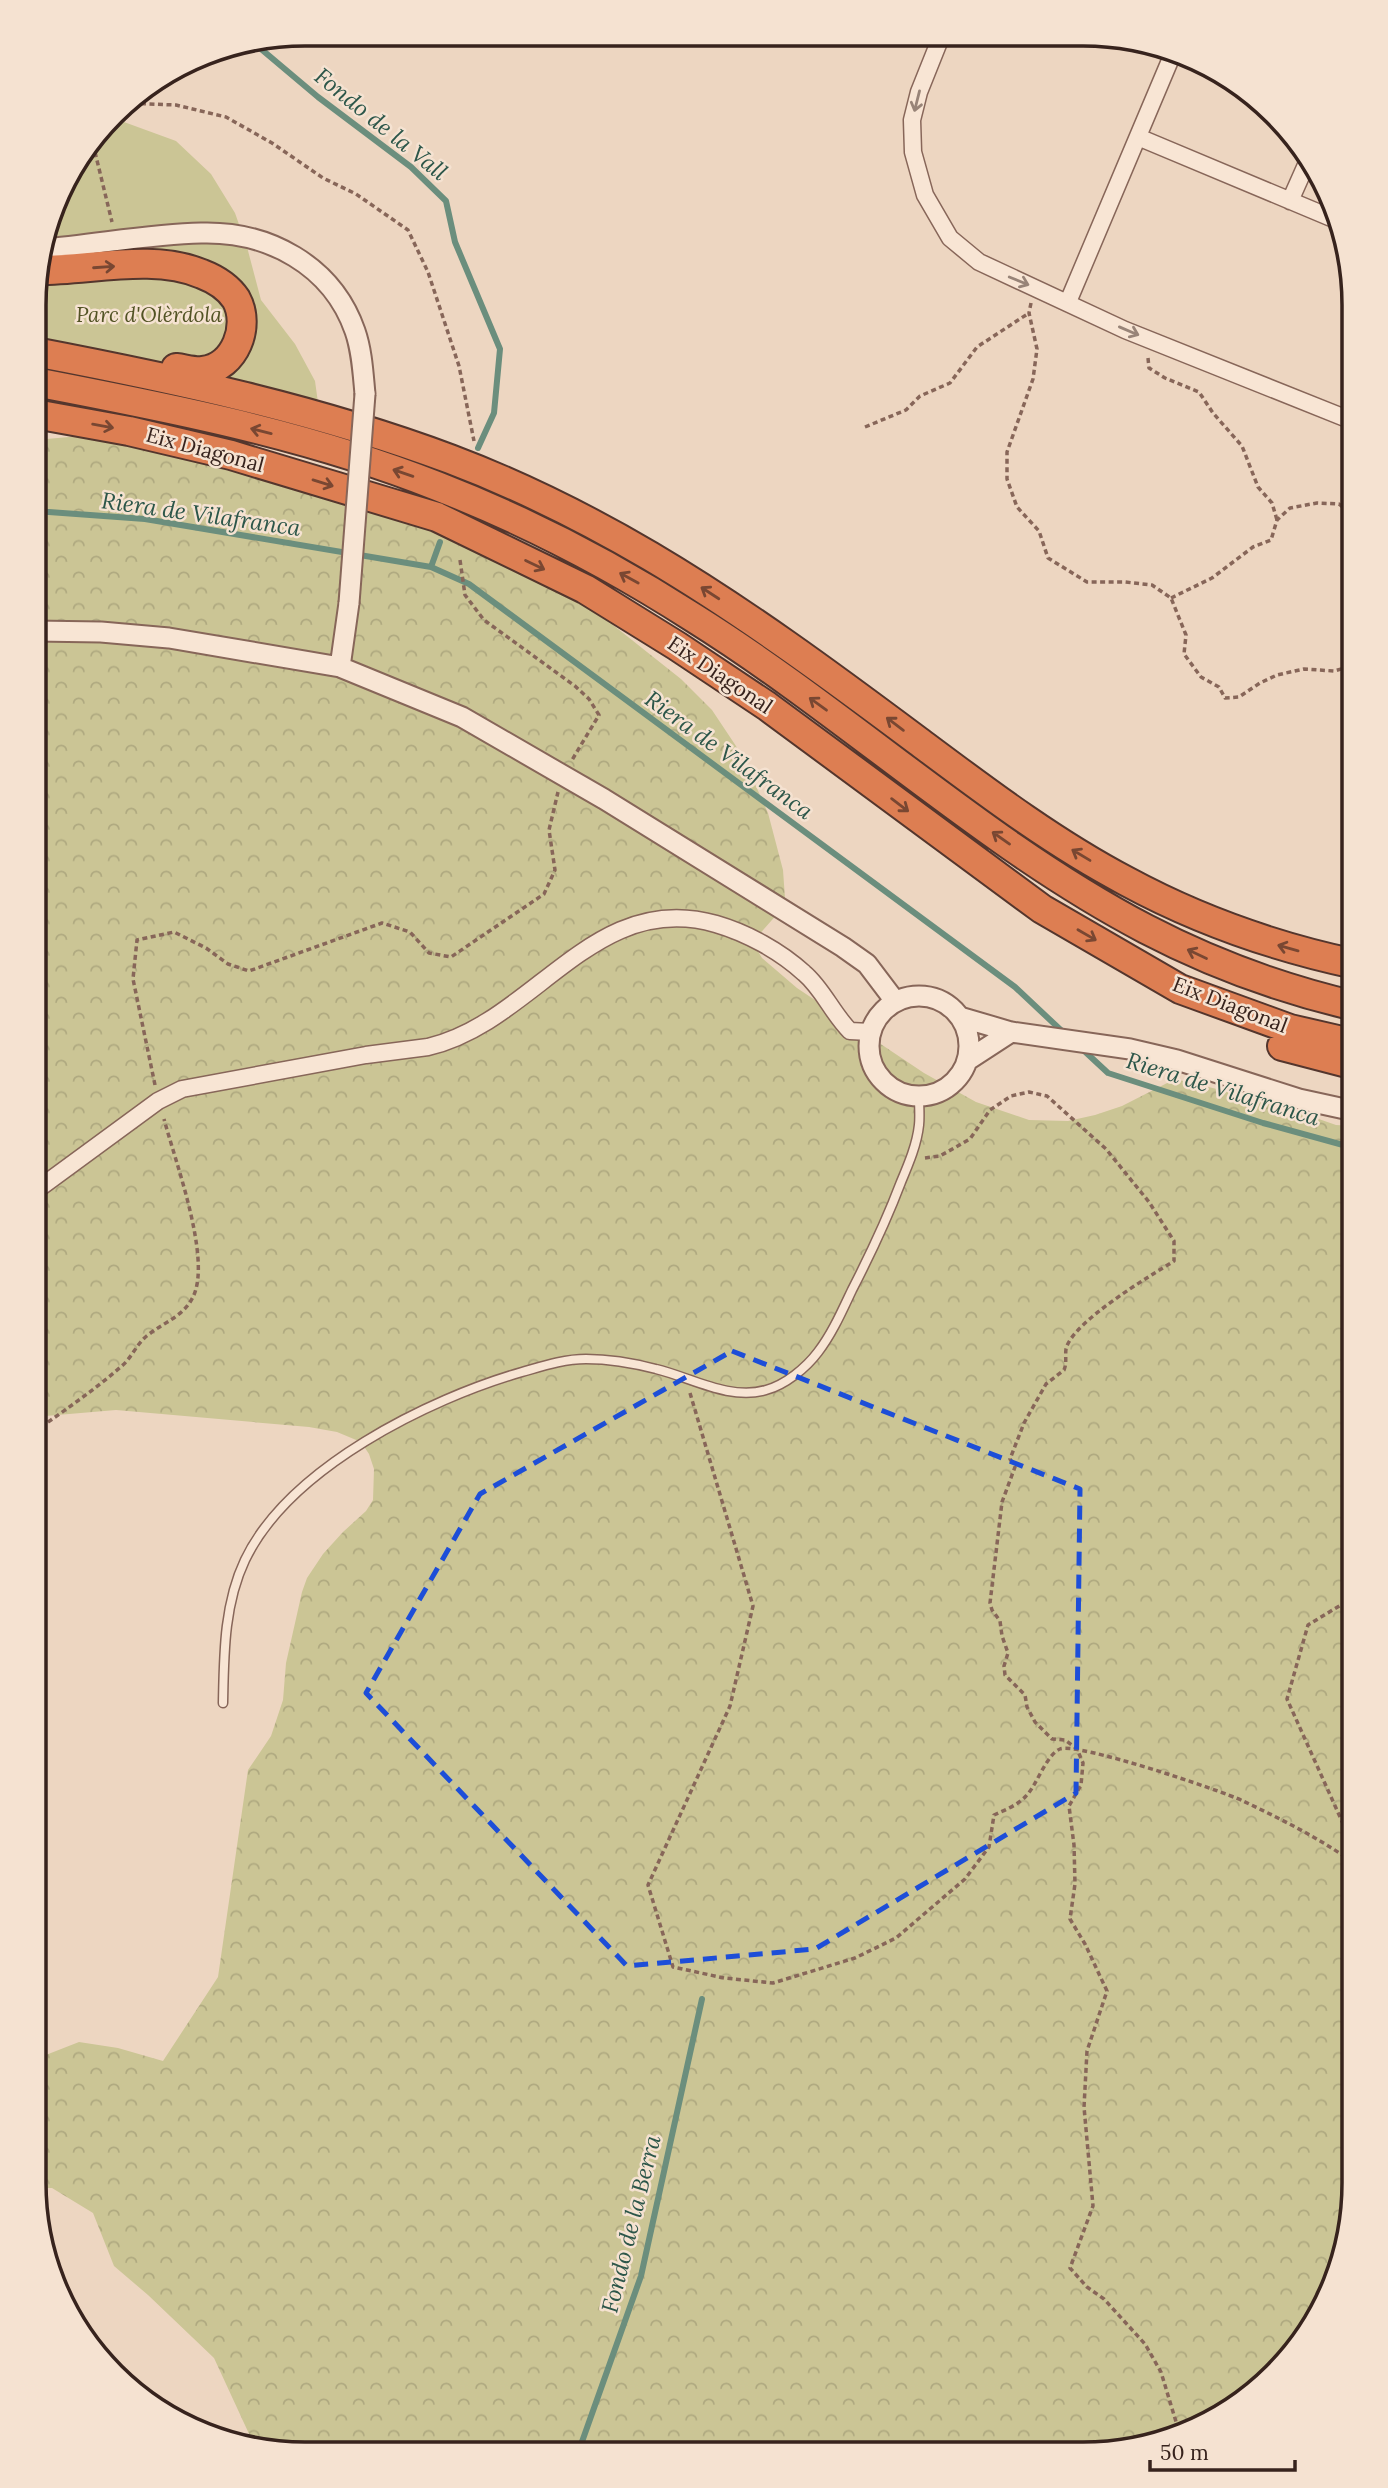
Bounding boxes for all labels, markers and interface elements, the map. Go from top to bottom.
water label: Fondo de la Vall [309,61,454,186]
one-way arrow [910,89,923,112]
one-way arrow [92,260,115,273]
one-way arrow [1007,275,1029,288]
park label: Parc d'Olèrdola [76,301,222,328]
one-way arrow [1118,325,1139,338]
one-way arrow [91,420,113,433]
street label: Eix Diagonal [143,421,267,478]
one-way arrow [251,424,273,437]
one-way arrow [392,466,414,478]
one-way arrow [311,477,333,490]
water label: Riera de Vilafranca [100,485,303,542]
one-way arrow [524,558,545,572]
one-way arrow [619,571,639,585]
one-way arrow [700,586,720,600]
street label: Eix Diagonal [663,630,778,720]
water label: Riera de Vilafranca [640,684,819,826]
one-way arrow [809,697,828,711]
one-way arrow [887,717,905,732]
one-way arrow [891,797,910,812]
one-way arrow [992,831,1012,845]
one-way arrow [1072,848,1092,862]
one-way arrow [1076,928,1096,942]
one-way arrow [1278,940,1300,953]
one-way arrow [1187,946,1208,960]
street label: Eix Diagonal [1169,970,1292,1039]
water label: Riera de Vilafranca [1123,1045,1324,1132]
water label: Fondo de la Berra [594,2132,667,2316]
scale bar [1150,2428,1295,2472]
text: 50 m [1160,2439,1209,2466]

